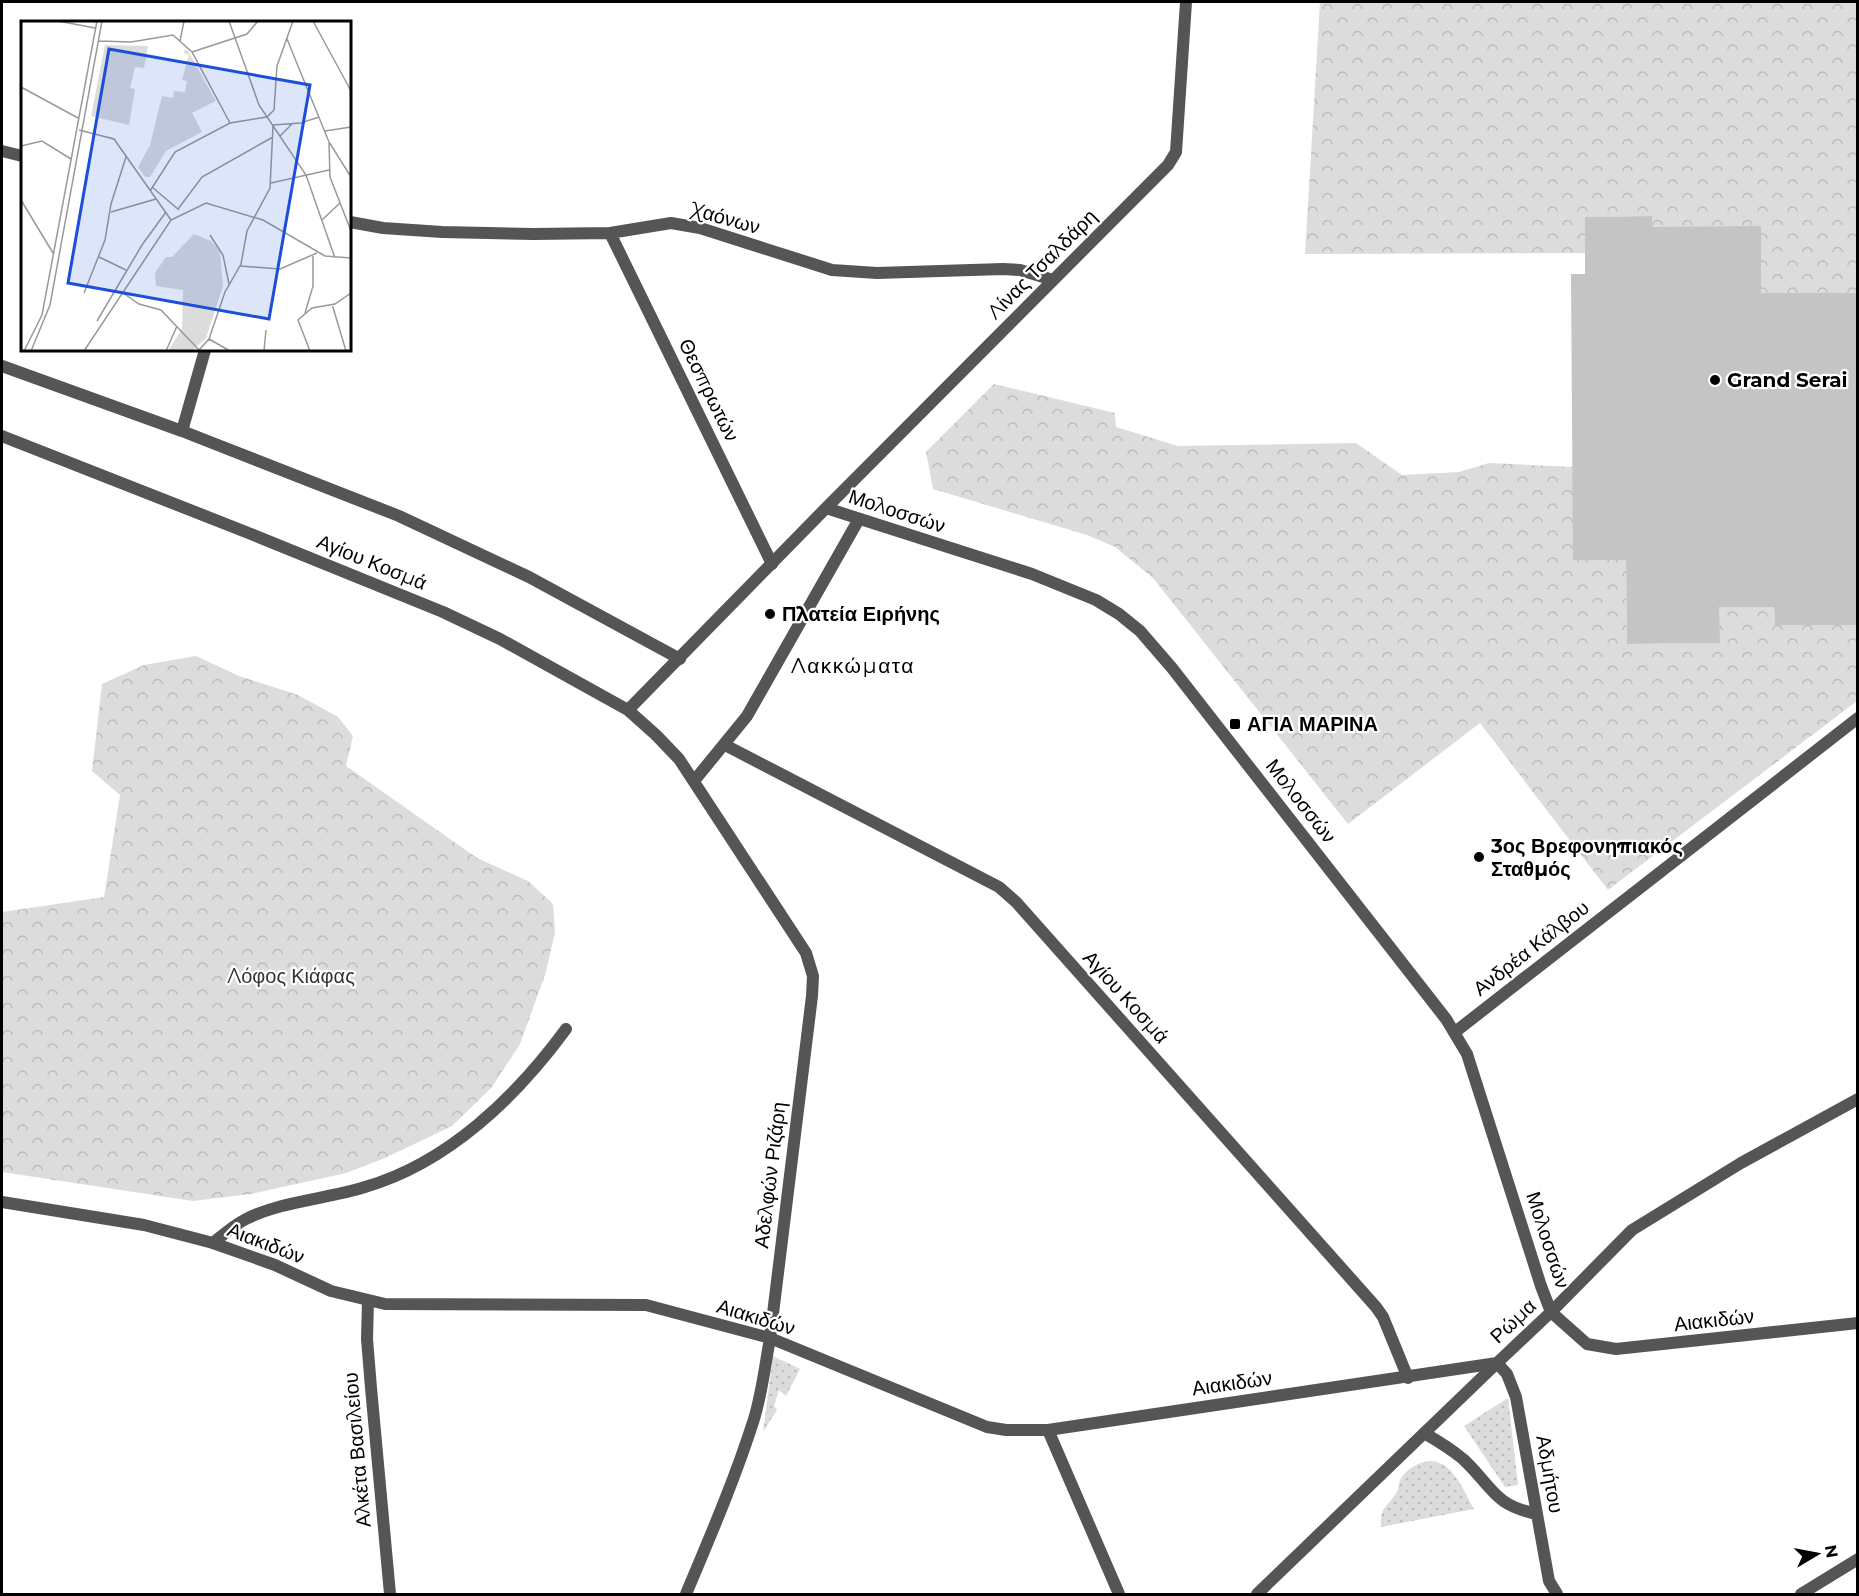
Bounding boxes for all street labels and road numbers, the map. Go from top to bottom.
street label: Χαόνων [686,196,763,239]
street label: Λίνας Τσαλδάρη [982,204,1102,324]
street label: Θεσπρωτών [674,335,744,445]
street label: Μολοσσών [846,484,948,538]
street label: Αγίου Κοσμά [314,529,430,595]
street label: Μολοσσών [1261,754,1341,848]
street label: Ανδρέα Κάλβου [1468,895,1594,1001]
street label: Αγίου Κοσμά [1078,946,1174,1048]
street label: Αδελφών Ριζάρη [749,1100,791,1250]
street label: Μολοσσών [1521,1189,1575,1291]
street label: Αιακιδών [224,1217,308,1269]
street label: Αιακιδών [714,1294,798,1340]
street label: Ρώμα [1485,1294,1541,1348]
street label: Αιακιδών [1673,1304,1755,1336]
street label: Αιακιδών [1190,1366,1274,1400]
street label: Αλκέτα Βασιλείου [338,1372,376,1528]
street label: Αδμήτου [1531,1433,1569,1515]

